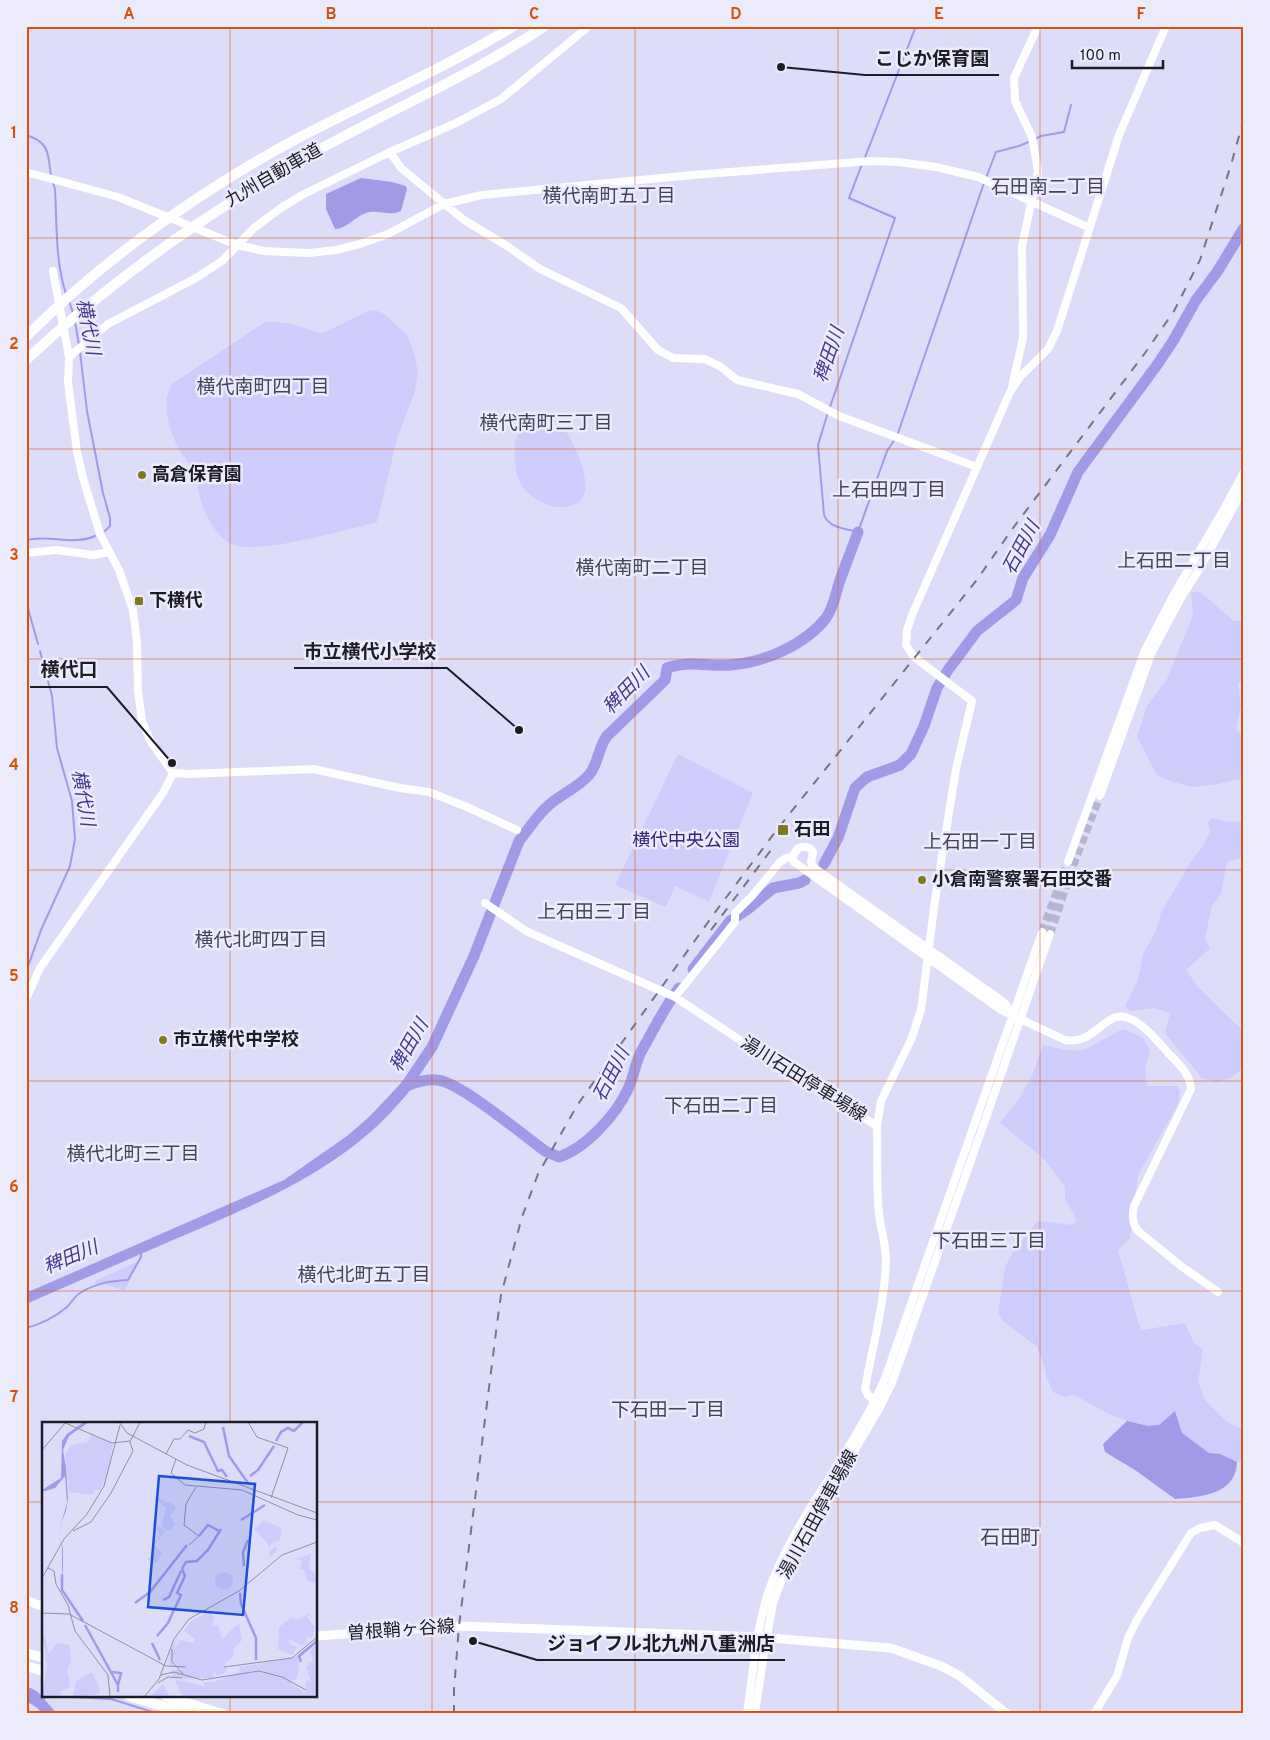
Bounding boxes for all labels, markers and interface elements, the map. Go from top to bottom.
text: A [123,5,135,25]
text: B [325,5,337,25]
text: C [529,5,539,25]
text: D [730,5,742,25]
text: E [934,5,944,25]
text: F [1136,5,1146,25]
scale bar [1072,38,1164,70]
callout: こじか保育園 [865,41,999,75]
text: 100 m [1080,47,1121,66]
text: こじか保育園 [875,48,989,72]
text: 1 [11,124,17,144]
street label: 九州自動車道 [221,139,327,213]
district label: 石田南二丁目 [991,176,1105,200]
district label: 横代南町五丁目 [542,185,676,209]
water label: 横代川 [70,297,105,359]
water label: 稗田川 [809,322,851,386]
text: 2 [9,335,19,355]
district label: 横代南町四丁目 [196,376,330,400]
district label: 横代南町三丁目 [479,412,613,436]
place label: 高倉保育園 [152,464,242,487]
marker: 高倉保育園 [136,469,148,481]
district label: 上石田四丁目 [832,479,946,503]
water label: 石田川 [998,515,1047,579]
text: 3 [9,546,19,566]
district label: 上石田二丁目 [1117,550,1231,574]
district label: 横代南町二丁目 [575,557,709,581]
place label: 下横代 [149,590,203,613]
marker: 下横代 [133,595,145,607]
callout: 市立横代小学校 [294,634,447,668]
text: 市立横代小学校 [303,641,437,665]
callout: 横代口 [30,653,107,687]
text: 横代口 [40,659,98,683]
water label: 稗田川 [599,661,657,720]
text: 4 [9,756,19,776]
water label: 横代川 [65,768,99,830]
place label: 石田 [794,819,830,842]
marker: 石田 [776,823,790,837]
park label: 横代中央公園 [632,830,740,853]
district label: 上石田一丁目 [923,831,1037,855]
place label: 小倉南警察署石田交番 [932,869,1112,892]
marker: 小倉南警察署石田交番 [916,874,928,886]
district label: 上石田三丁目 [537,901,651,925]
district label: 横代北町四丁目 [194,929,328,953]
text: 5 [9,967,19,987]
water label: 稗田川 [385,1014,436,1077]
place label: 市立横代中学校 [173,1029,299,1052]
street label: 湯川石田停車場線 [736,1032,870,1128]
marker: 市立横代中学校 [157,1034,169,1046]
water label: 石田川 [588,1042,637,1106]
district label: 下石田二丁目 [664,1095,778,1119]
district label: 横代北町三丁目 [66,1143,200,1167]
text: 6 [9,1178,19,1198]
district label: 下石田三丁目 [932,1230,1046,1254]
water label: 稗田川 [40,1235,104,1280]
district label: 横代北町五丁目 [297,1264,431,1288]
text: 7 [10,1388,18,1408]
district label: 下石田一丁目 [611,1399,725,1423]
inset map [42,1422,318,1698]
street label: 湯川石田停車場線 [774,1446,864,1584]
district label: 石田町 [980,1526,1040,1552]
text: 8 [9,1599,19,1619]
street label: 曽根鞘ヶ谷線 [346,1616,456,1646]
callout: ジョイフル北九州八重洲店 [537,1626,785,1660]
text: ジョイフル北九州八重洲店 [547,1633,775,1657]

